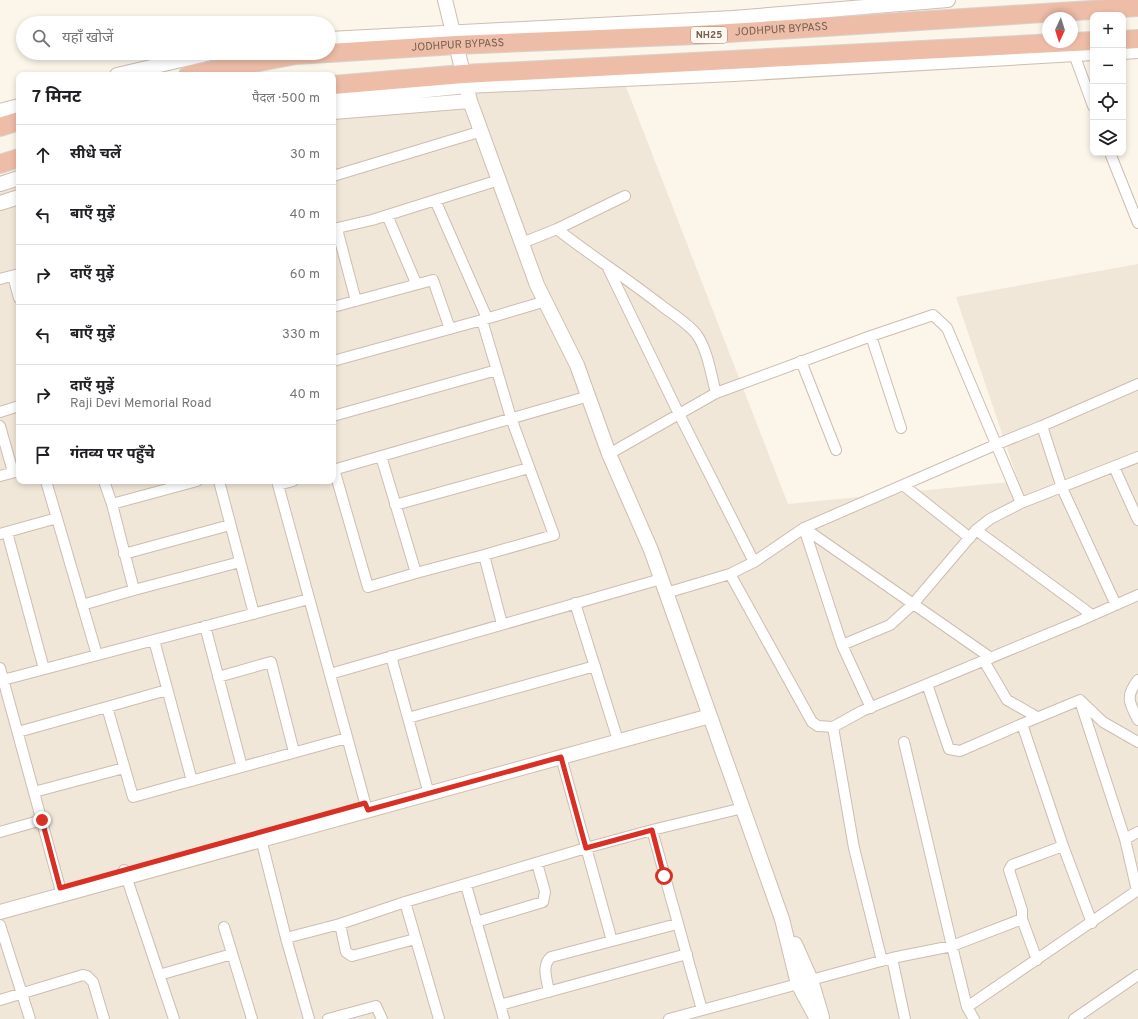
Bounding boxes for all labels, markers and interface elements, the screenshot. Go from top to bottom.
north arrow [1042,12,1078,48]
map controls [1090,12,1126,156]
button: + [1090,12,1126,48]
search box [16,16,336,60]
street label: JODHPUR BYPASS [734,20,828,40]
icon: search [30,27,52,49]
road number: NH25 [691,27,727,43]
text: यहाँ खोजें [62,29,113,48]
street label: JODHPUR BYPASS [411,36,505,55]
button: − [1090,48,1126,84]
button: locate [1090,84,1126,120]
text: 7 मिनट [32,87,81,109]
text: पैदल · 500 m [252,91,320,107]
button: layers [1090,120,1126,156]
icon: ahead [32,144,54,166]
text: सीधे चलें [70,145,121,164]
text: 30 m [290,147,320,163]
icon: left [32,204,54,226]
text: बाएँ मुड़ें [70,205,115,224]
text: 40 m [290,207,320,223]
icon: right [32,264,54,286]
text: दाएँ मुड़ें [70,265,114,284]
text: 60 m [290,267,320,283]
icon: left [32,324,54,346]
text: बाएँ मुड़ें [70,325,115,344]
text: 330 m [282,327,320,343]
text: दाएँ मुड़ें [70,377,114,396]
icon: right [32,384,54,406]
text: 40 m [290,387,320,403]
text: Raji Devi Memorial Road [70,396,212,412]
icon: arrive [32,444,54,466]
text: गंतव्य पर पहुँचे [70,445,155,464]
route end [33,811,51,829]
route start [655,867,673,885]

